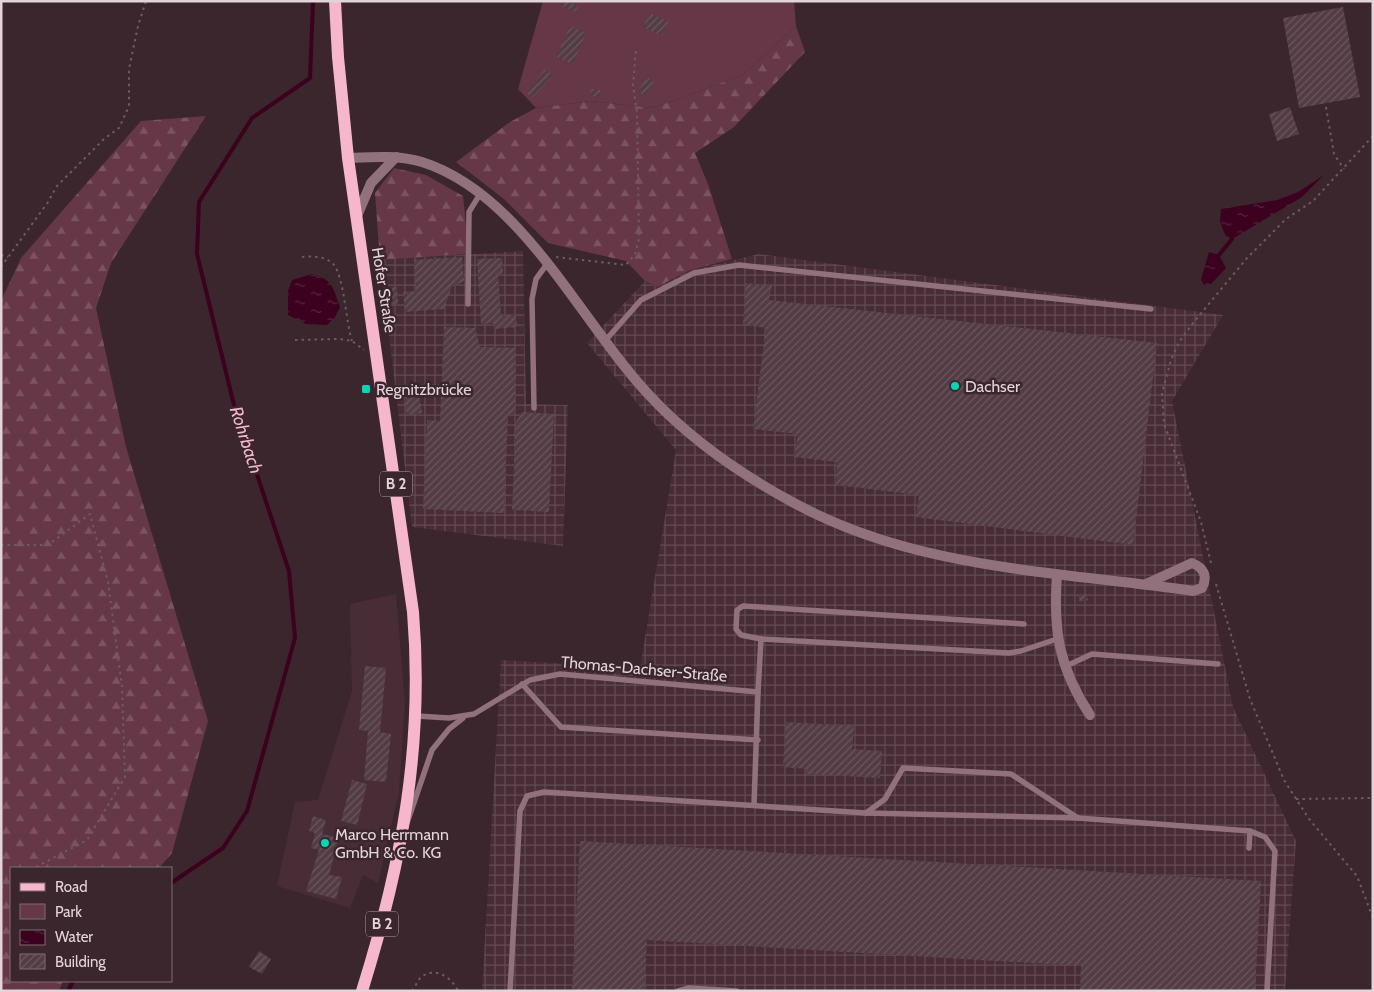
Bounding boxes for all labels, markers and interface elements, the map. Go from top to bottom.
street label: Hofer Straße [368,246,400,334]
place label: Dachser [965,377,1021,396]
place label: Regnitzbrücke [376,380,471,399]
marker: Dachser [949,380,961,392]
marker: Regnitzbrücke [360,383,372,395]
water label: Rohrbach [225,404,267,476]
road number: B 2 [380,472,412,496]
street label: Thomas-Dachser-Straße [560,652,728,686]
place label: Marco Herrmann GmbH & Co. KG [335,825,449,862]
marker: Marco Herrmann GmbH & Co. KG [319,837,331,849]
legend [10,867,172,982]
text: Road [55,878,88,896]
text: Park [55,903,82,921]
road number: B 2 [366,912,398,936]
text: Water [55,928,93,946]
text: Building [55,953,106,971]

